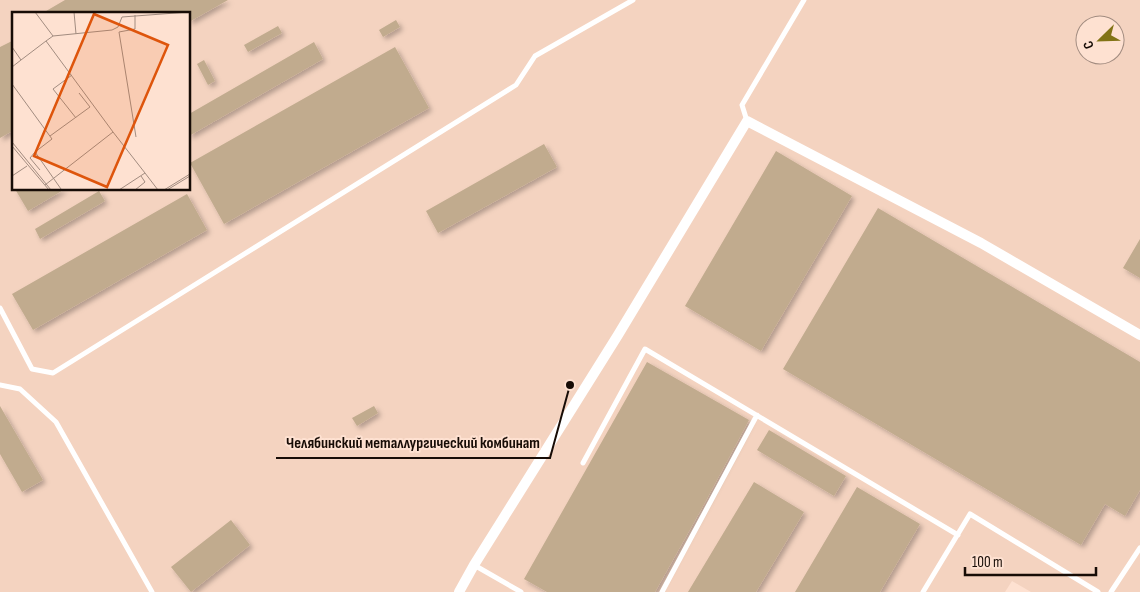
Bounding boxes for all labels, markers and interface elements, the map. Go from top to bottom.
inset map [12,12,190,190]
north arrow [1075,15,1125,65]
text: С [1079,38,1098,52]
callout: Челябинский металлургический комбинат [276,427,550,458]
text: Челябинский металлургический комбинат [286,434,540,453]
scale bar [965,544,1096,576]
text: 100 m [972,553,1003,572]

